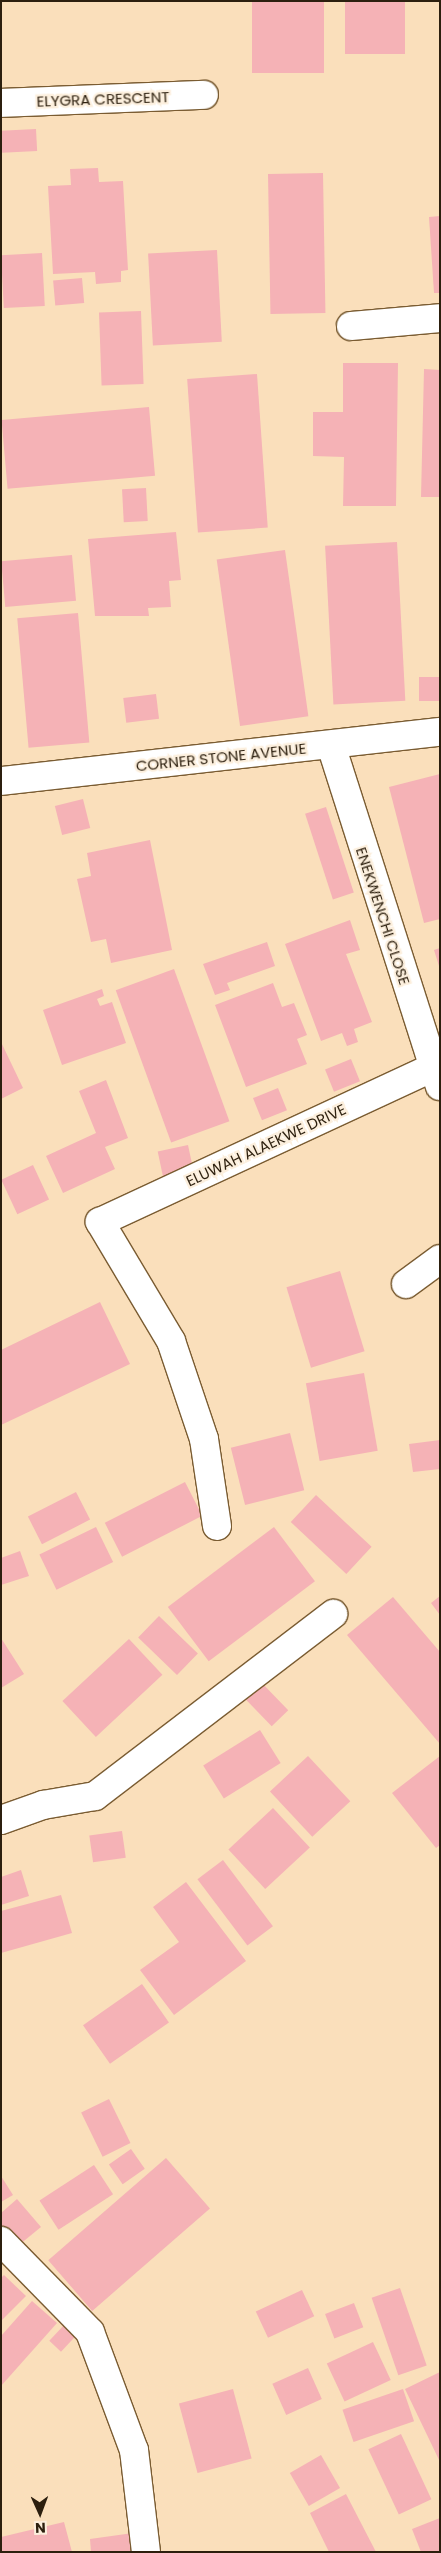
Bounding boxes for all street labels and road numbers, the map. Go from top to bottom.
street label: ELYGRA CRESCENT [36,88,170,110]
street label: CORNER STONE AVENUE [135,739,307,775]
street label: ENEKWENCHI CLOSE [352,845,414,987]
street label: ELUWAH ALAEKWE DRIVE [183,1100,349,1190]

